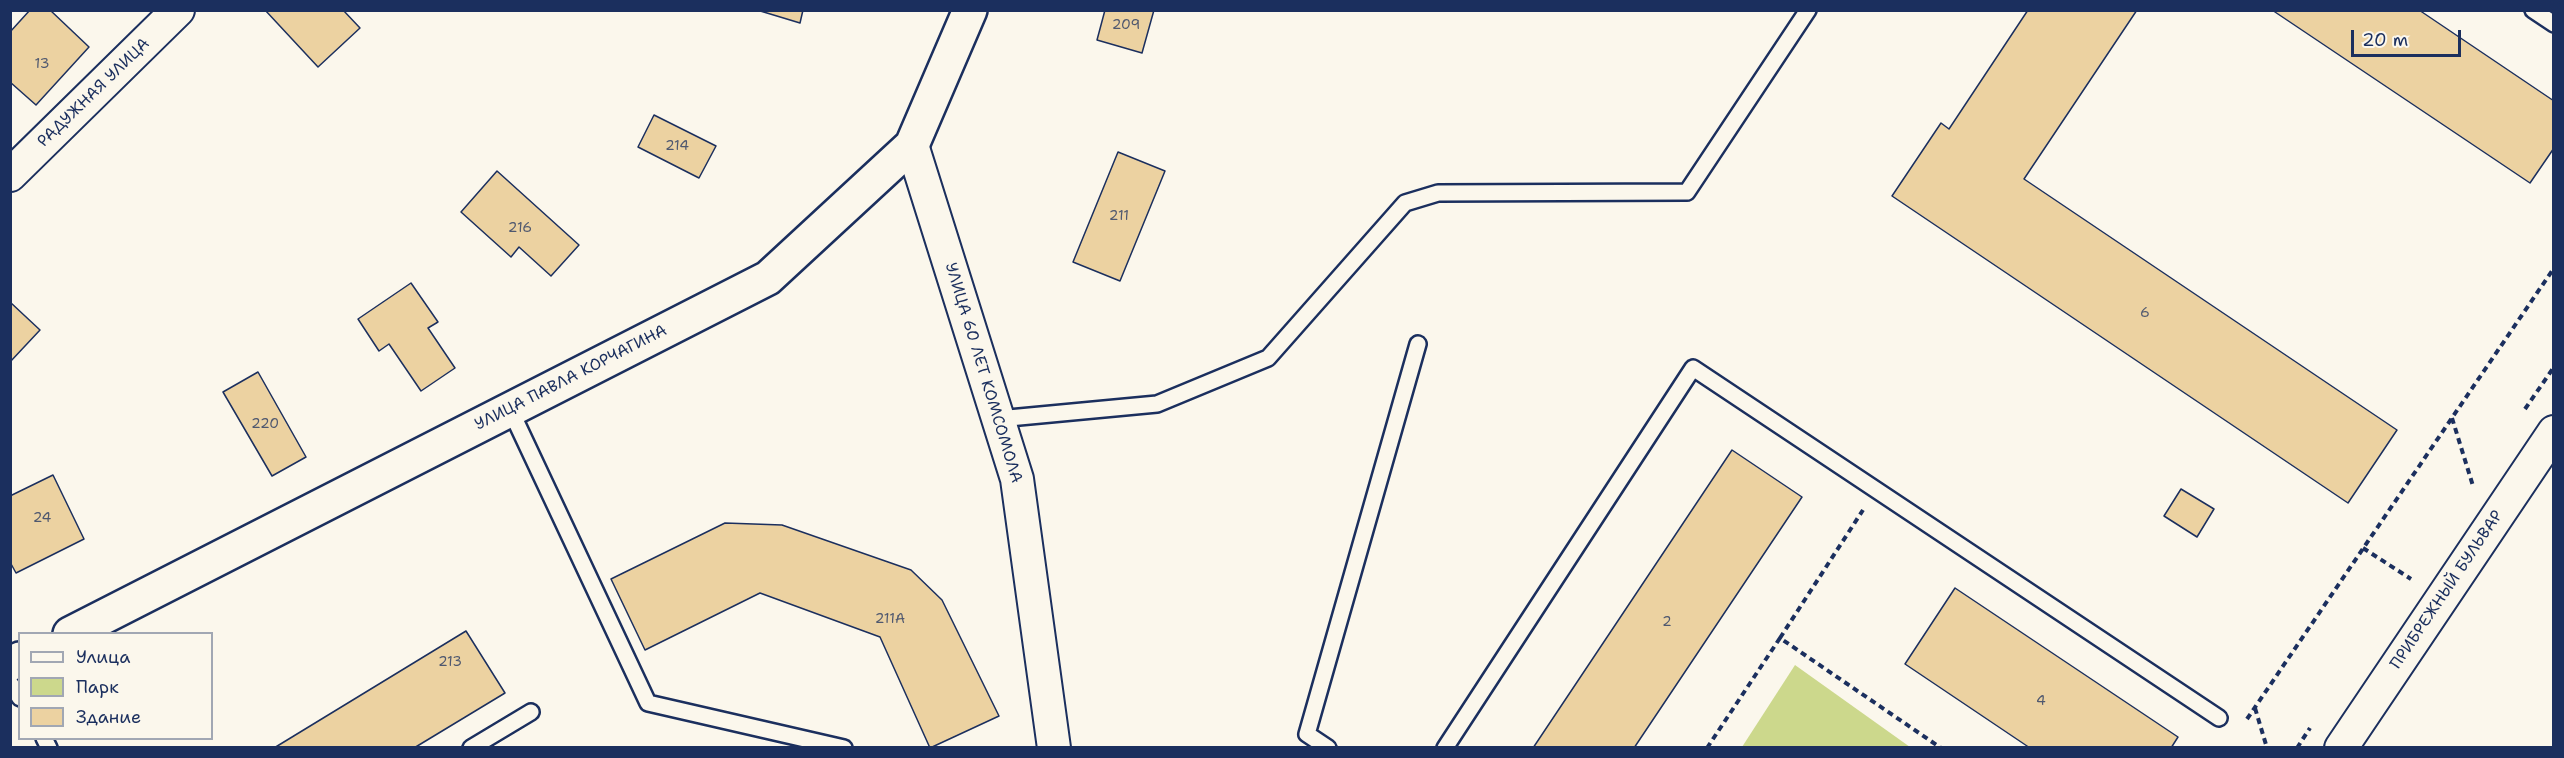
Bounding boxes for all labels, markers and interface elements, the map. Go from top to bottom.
house number: 209 [1112,17,1140,33]
scale bar [2354,18,2464,56]
text: 20 m [2362,28,2408,52]
street label: РАДУЖНАЯ УЛИЦА [34,35,154,151]
house number: 13 [35,56,49,72]
house number: 214 [665,138,689,154]
house number: 211 [1109,208,1129,224]
house number: 216 [508,220,532,236]
street label: УЛИЦА 60 ЛЕТ КОМСОМОЛА [940,260,1026,486]
house number: 6 [2140,305,2150,321]
street label: УЛИЦА ПАВЛА КОРЧАГИНА [472,321,670,435]
house number: 220 [251,416,279,432]
street label: ПРИБРЕЖНЫЙ БУЛЬВАР [2387,507,2507,673]
house number: 24 [33,510,51,526]
house number: 211А [875,611,905,627]
house number: 2 [1662,614,1672,630]
legend [18,632,213,740]
text: Улица [76,645,130,669]
house number: 213 [438,654,462,670]
text: Парк [76,675,119,699]
house number: 4 [2036,693,2046,709]
text: Здание [76,705,141,729]

